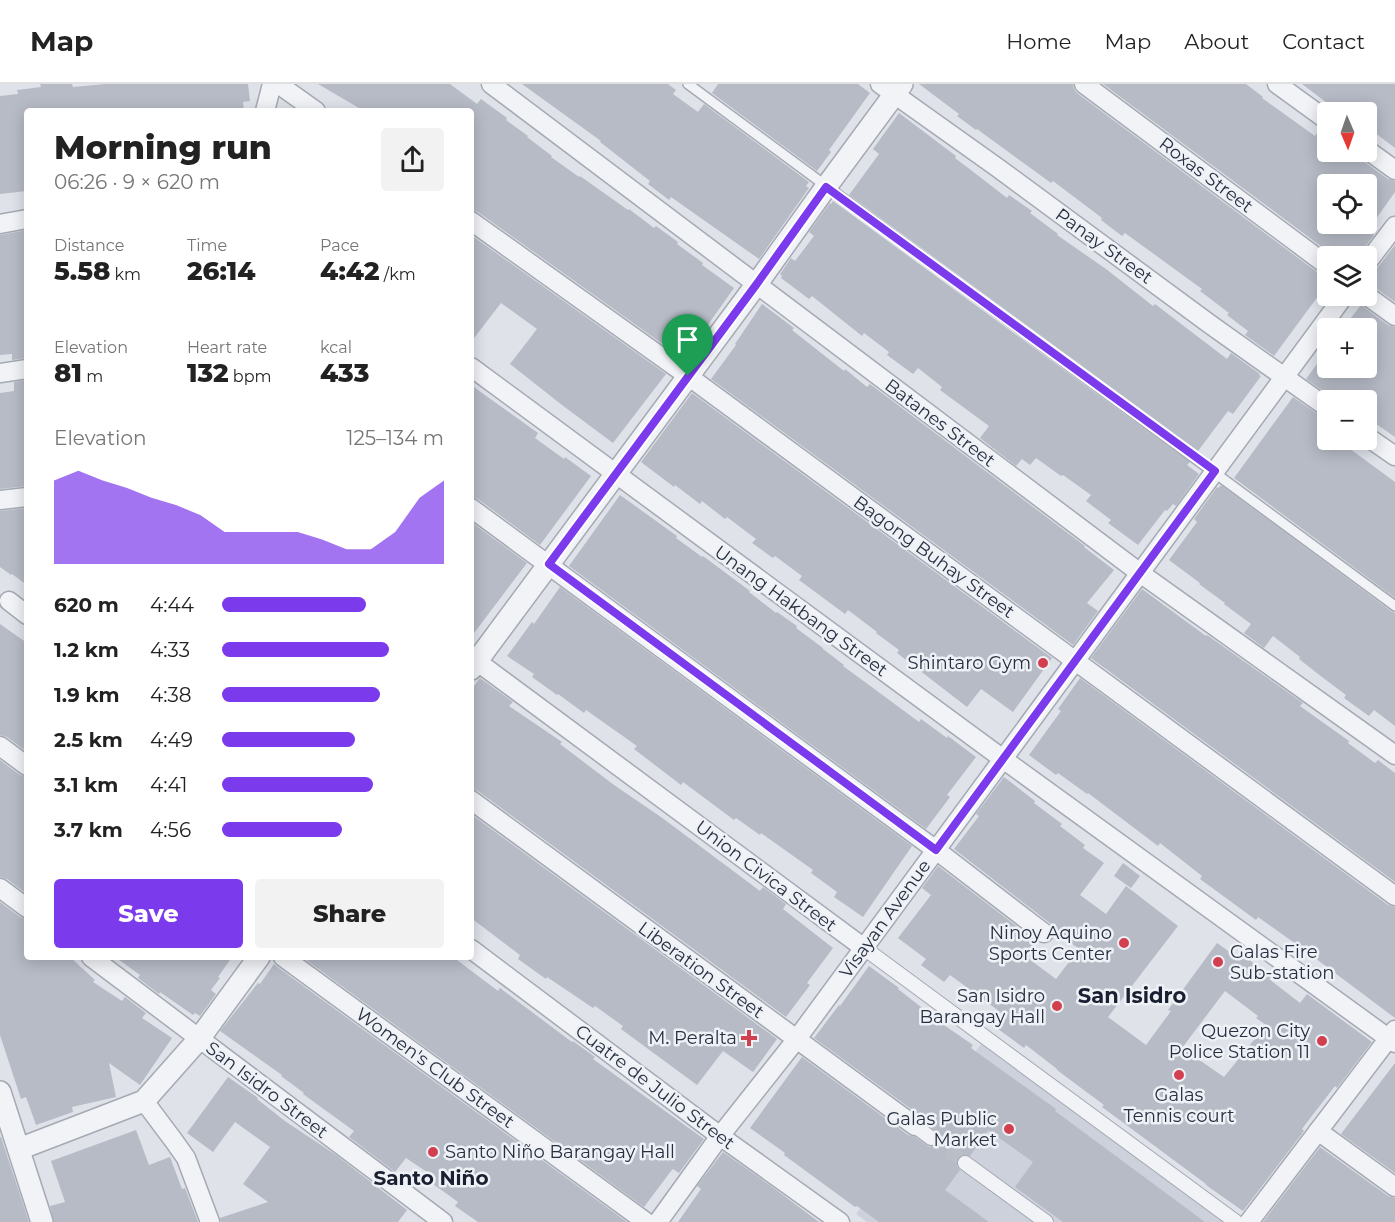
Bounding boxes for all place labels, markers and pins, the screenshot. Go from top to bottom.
pin [662,314,713,376]
place label: Shintaro Gym [907,652,1031,674]
marker: Shintaro Gym [1036,656,1050,670]
place label: Ninoy Aquino Sports Center [989,922,1112,965]
marker: Ninoy Aquino Sports Center [1117,936,1131,950]
place label: Galas Fire Sub-station [1230,941,1334,984]
marker: Galas Fire Sub-station [1211,955,1225,969]
place label: San Isidro Barangay Hall [920,985,1045,1028]
marker: San Isidro Barangay Hall [1050,999,1064,1013]
place label: Quezon City Police Station 11 [1169,1020,1310,1063]
place label: M. Peralta [648,1027,737,1049]
marker: M. Peralta [742,1031,756,1045]
marker: Quezon City Police Station 11 [1315,1034,1329,1048]
marker: Galas Tennis court [1172,1068,1186,1082]
place label: Galas Tennis court [1123,1084,1235,1127]
place label: Galas Public Market [886,1108,997,1151]
marker: Galas Public Market [1002,1122,1016,1136]
place label: Santo Niño Barangay Hall [445,1141,675,1163]
marker: Santo Niño Barangay Hall [426,1145,440,1159]

